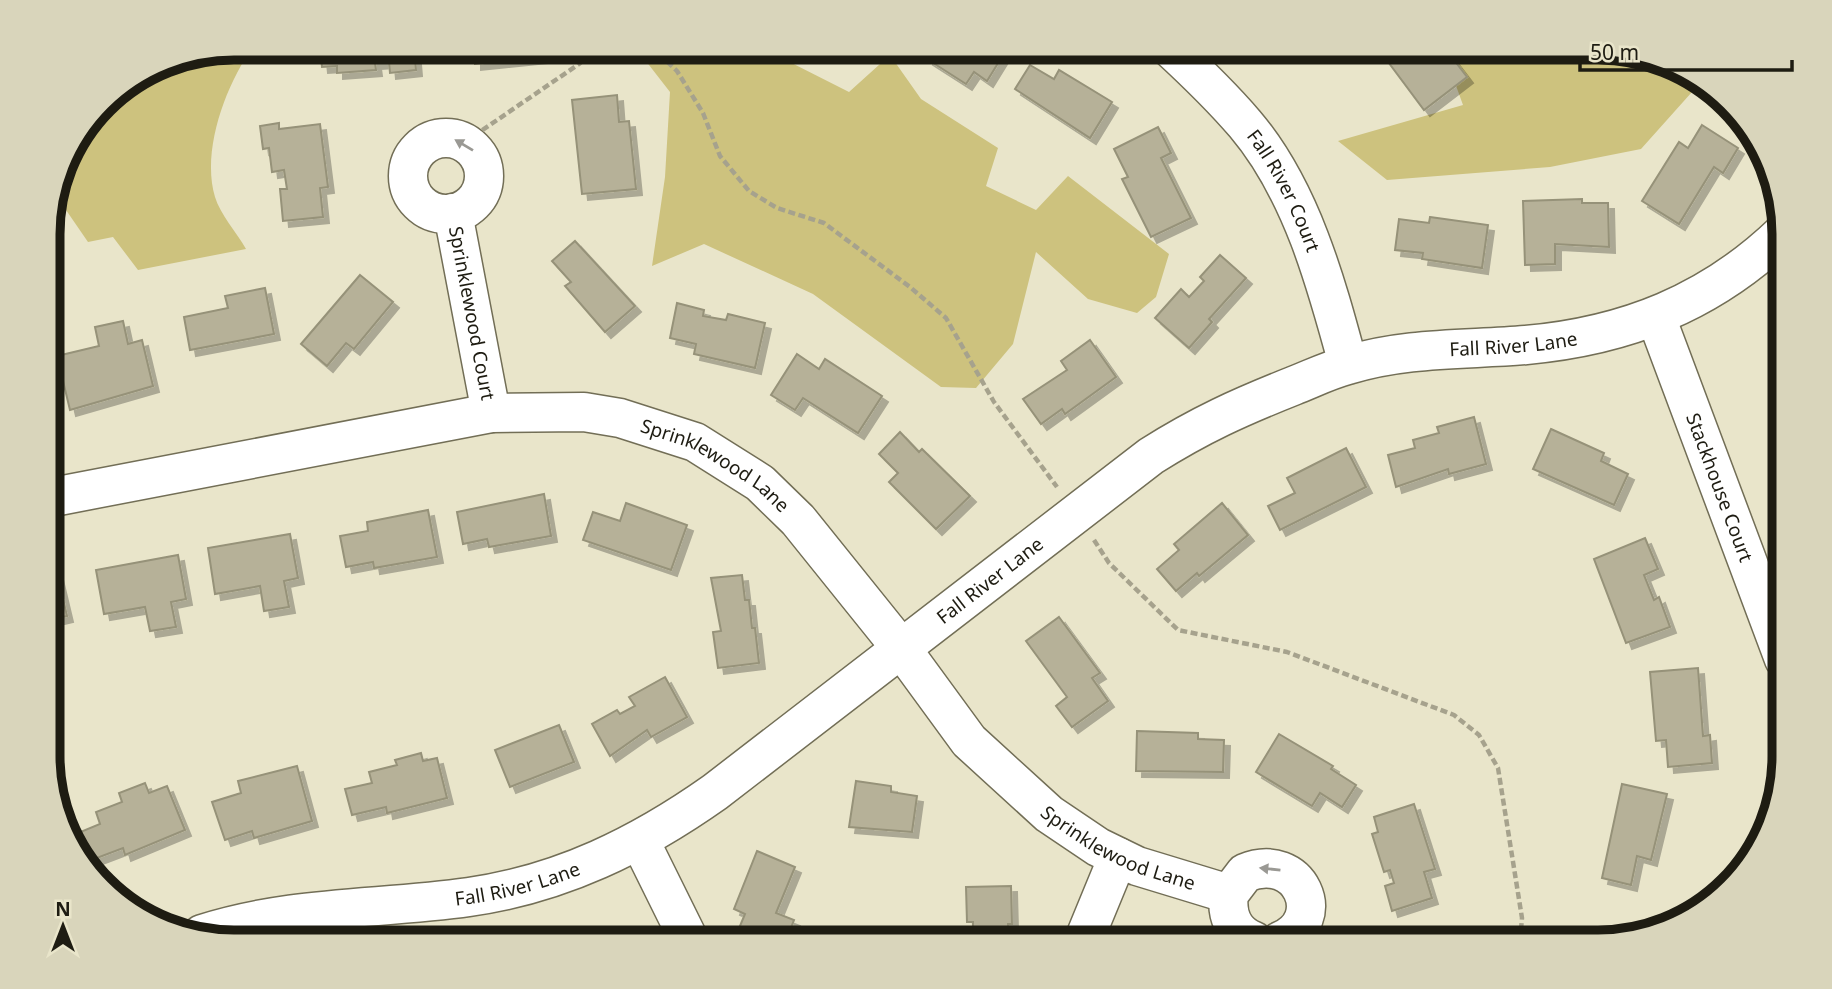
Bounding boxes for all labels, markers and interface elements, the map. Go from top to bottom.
scale bar [1580,28,1792,72]
text: 50 m [1590,38,1639,66]
street label: Fall River Court [1241,124,1326,256]
one-way arrow [455,138,474,151]
street label: Sprinklewood Court [443,224,501,403]
street label: Fall River Lane [1449,325,1579,362]
street label: Stackhouse Court [1680,409,1760,566]
street label: Sprinklewood Lane [638,412,795,518]
street label: Fall River Lane [931,531,1048,630]
street label: Sprinklewood Lane [1035,800,1199,896]
street label: Fall River Lane [453,856,584,912]
one-way arrow [1259,863,1281,874]
north arrow [28,891,98,961]
text: N [55,896,71,922]

